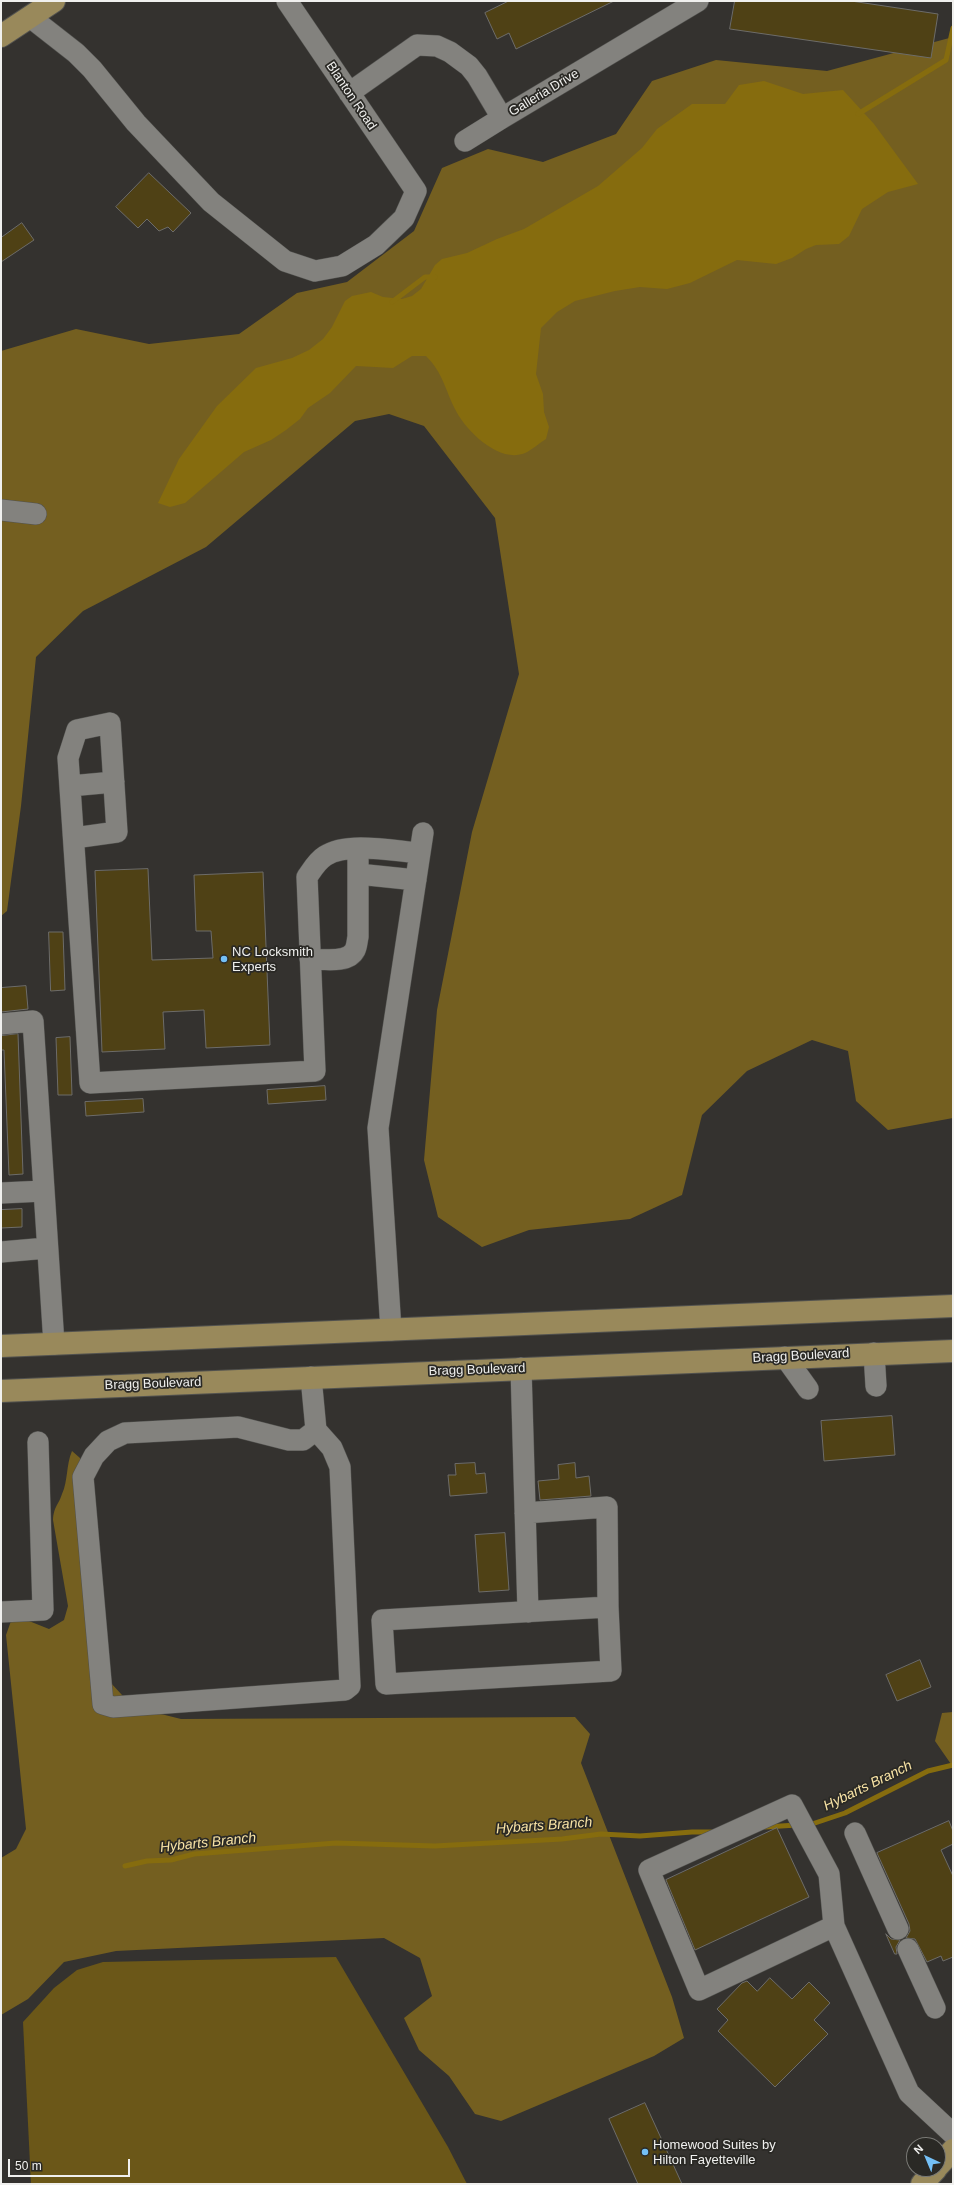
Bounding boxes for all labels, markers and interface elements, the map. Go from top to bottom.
street label: Blanton Road [323,59,379,133]
street label: Galleria Drive [506,66,582,120]
place label: NC Locksmith Experts [232,944,313,975]
marker: NC Locksmith Experts [219,954,229,964]
street label: Bragg Boulevard [752,1346,850,1366]
street label: Bragg Boulevard [428,1361,526,1379]
street label: Bragg Boulevard [104,1375,202,1393]
water label: Hybarts Branch [821,1757,915,1815]
water label: Hybarts Branch [495,1814,593,1838]
water label: Hybarts Branch [159,1830,257,1856]
place label: Homewood Suites by Hilton Fayetteville [653,2137,776,2168]
north arrow [906,2137,946,2177]
text: N [911,2142,925,2156]
marker: Homewood Suites by Hilton Fayetteville [640,2147,650,2157]
scale bar [10,2151,132,2177]
text: 50 m [15,2159,42,2173]

